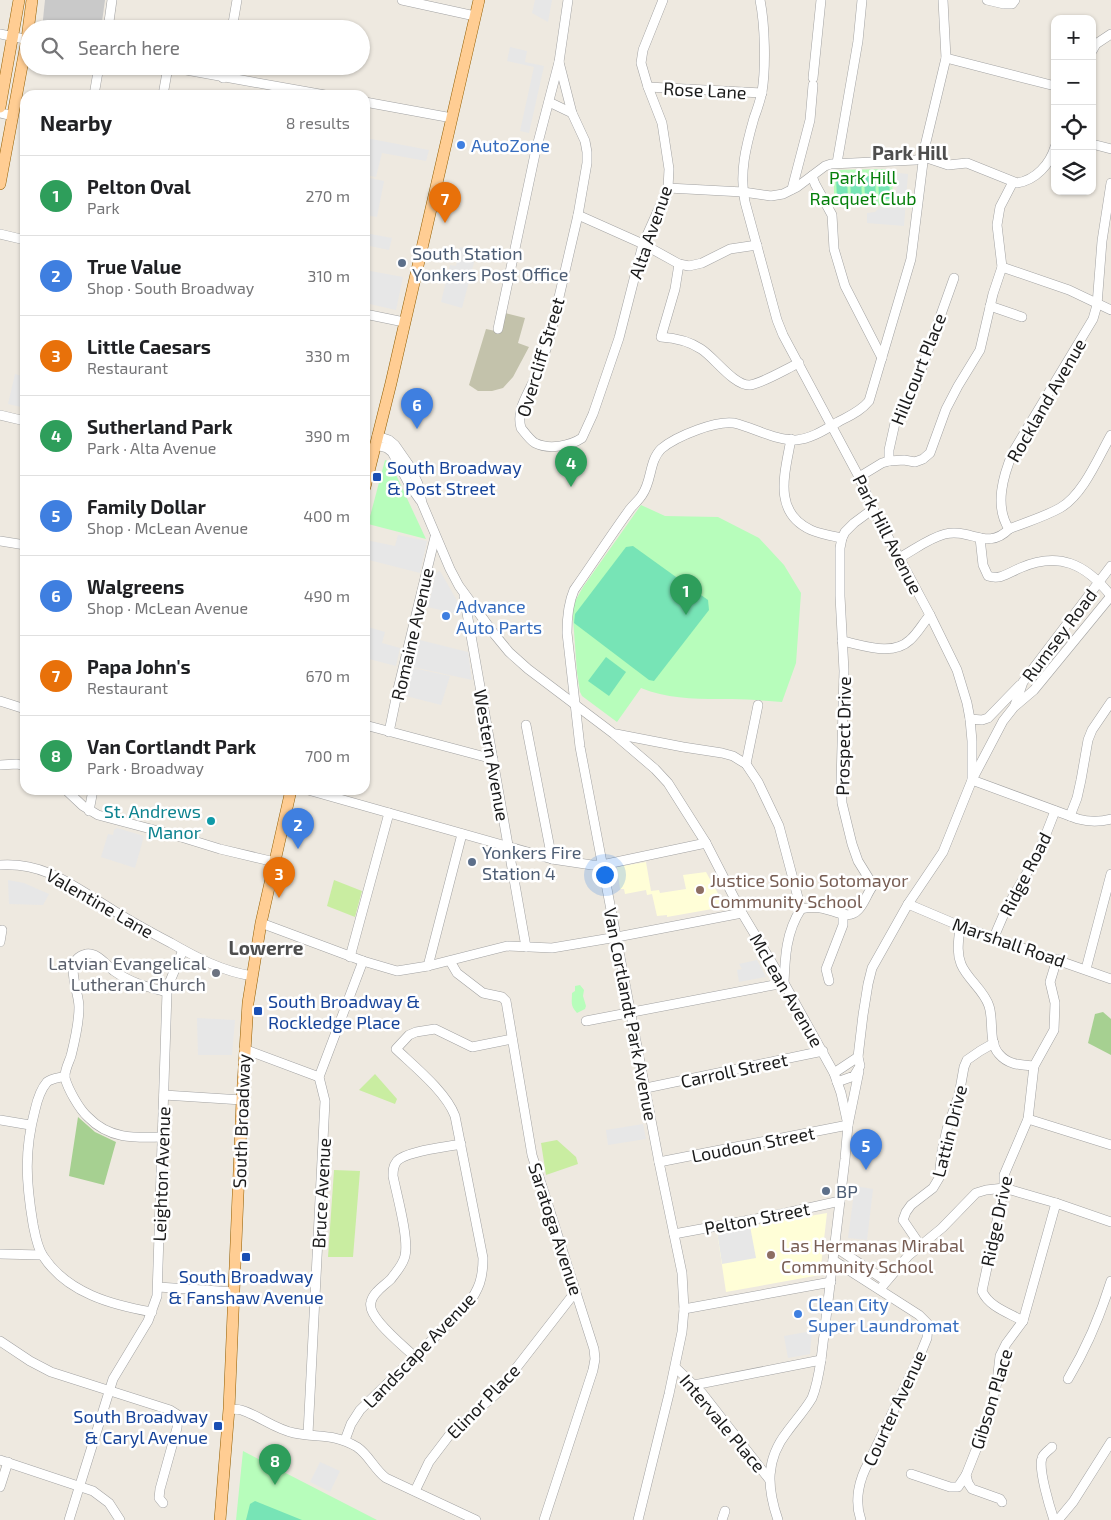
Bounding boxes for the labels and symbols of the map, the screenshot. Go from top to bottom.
street label: Rose Lane [663,77,747,103]
place label: AutoZone [471,134,550,156]
marker: AutoZone [455,139,467,151]
district label: Park Hill [872,141,949,164]
park label: Park Hill Racquet Club [810,166,916,209]
pin: 7 [429,182,461,223]
street label: Alta Avenue [624,183,676,281]
place label: South Station Yonkers Post Office [412,242,569,285]
marker: South Station Yonkers Post Office [396,257,408,269]
street label: Overcliff Street [511,295,569,419]
street label: Hillcourt Place [886,310,950,428]
street label: Rockland Avenue [1002,334,1090,466]
pin: 6 [401,388,433,429]
pin: 4 [555,446,587,487]
place label: South Broadway & Post Street [387,456,522,499]
marker: South Broadway & Post Street [371,471,383,483]
street label: Park Hill Avenue [848,471,928,597]
street label: Romaine Avenue [386,566,438,702]
pin: 1 [670,574,702,615]
street label: Rumsey Road [1017,584,1101,686]
place label: Advance Auto Parts [456,595,542,638]
marker: Advance Auto Parts [440,610,452,622]
street label: Prospect Drive [831,676,855,796]
street label: Western Avenue [470,687,514,823]
place label: St. Andrews Manor [104,800,201,843]
pin: 2 [282,808,314,849]
marker: St. Andrews Manor [205,815,217,827]
street label: Ridge Road [995,828,1055,920]
place label: Yonkers Fire Station 4 [482,841,582,884]
marker: Yonkers Fire Station 4 [466,856,478,868]
pin: 3 [263,857,295,898]
your location [592,862,618,888]
street label: Valentine Lane [42,863,158,943]
place label: Justice Sonio Sotomayor Community School [710,869,909,912]
marker: Justice Sonio Sotomayor Community School [694,884,706,896]
street label: Van Cortlandt Park Avenue [600,906,662,1122]
street label: Marshall Road [950,912,1068,972]
street label: McLean Avenue [746,929,828,1051]
district label: Lowerre [229,936,304,959]
place label: Latvian Evangelical Lutheran Church [48,952,207,995]
marker: Latvian Evangelical Lutheran Church [210,967,222,979]
place label: South Broadway & Rockledge Place [268,990,420,1033]
marker: South Broadway & Rockledge Place [252,1005,264,1017]
street label: Carroll Street [678,1048,790,1092]
street label: South Broadway [228,1053,254,1189]
street label: Lattin Drive [927,1082,971,1180]
street label: Leighton Avenue [148,1106,174,1242]
street label: Loudoun Street [690,1121,817,1167]
pin: 5 [850,1129,882,1170]
street label: Bruce Avenue [307,1137,335,1249]
street label: Saratoga Avenue [524,1160,588,1298]
street label: Ridge Drive [976,1174,1016,1268]
place label: BP [836,1180,858,1202]
marker: BP [820,1185,832,1197]
street label: Pelton Street [702,1197,812,1239]
place label: Las Hermanas Mirabal Community School [781,1234,965,1277]
marker: Las Hermanas Mirabal Community School [765,1249,777,1261]
marker: South Broadway & Fanshaw Avenue [240,1251,252,1263]
place label: South Broadway & Fanshaw Avenue [168,1265,324,1308]
street label: Landscape Avenue [358,1288,480,1412]
place label: Clean City Super Laundromat [808,1293,959,1336]
marker: Clean City Super Laundromat [792,1308,804,1320]
street label: Gibson Place [965,1346,1017,1452]
street label: Courter Avenue [858,1347,930,1469]
street label: Elinor Place [442,1359,524,1443]
street label: Intervale Place [676,1369,770,1477]
place label: South Broadway & Caryl Avenue [73,1405,208,1448]
marker: South Broadway & Caryl Avenue [212,1420,224,1432]
pin: 8 [259,1444,291,1485]

